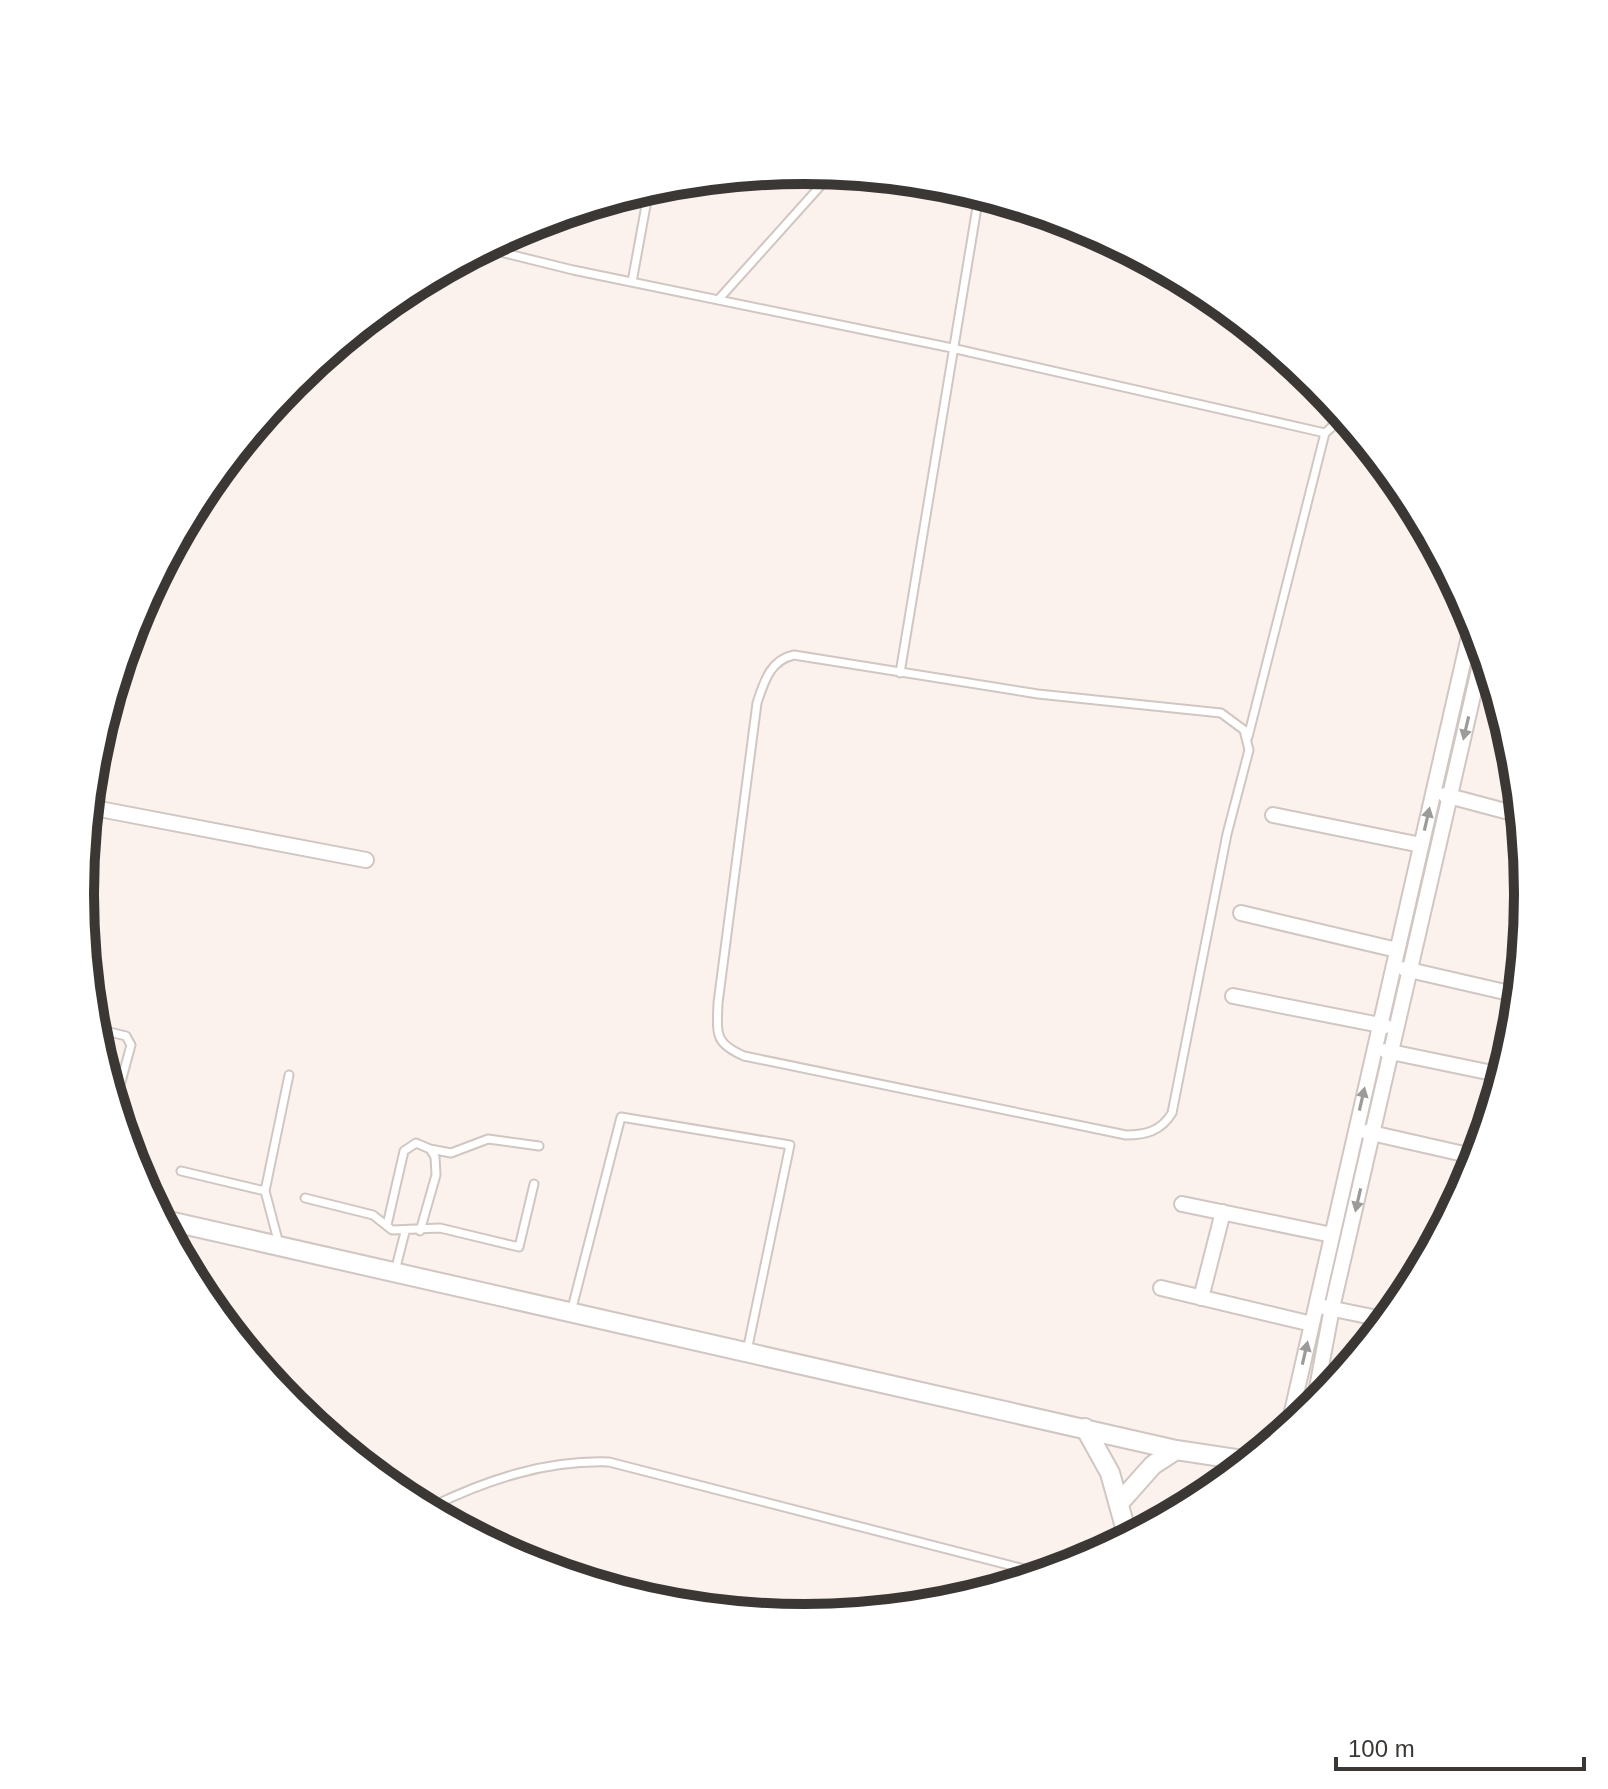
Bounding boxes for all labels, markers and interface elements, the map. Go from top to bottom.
one-way arrow [1459,716,1472,741]
one-way arrow [1421,806,1434,831]
one-way arrow [1356,1086,1369,1111]
one-way arrow [1351,1188,1363,1213]
one-way arrow [1300,1340,1312,1365]
scale bar [1336,1721,1584,1771]
text: 100 m [1348,1735,1415,1762]

